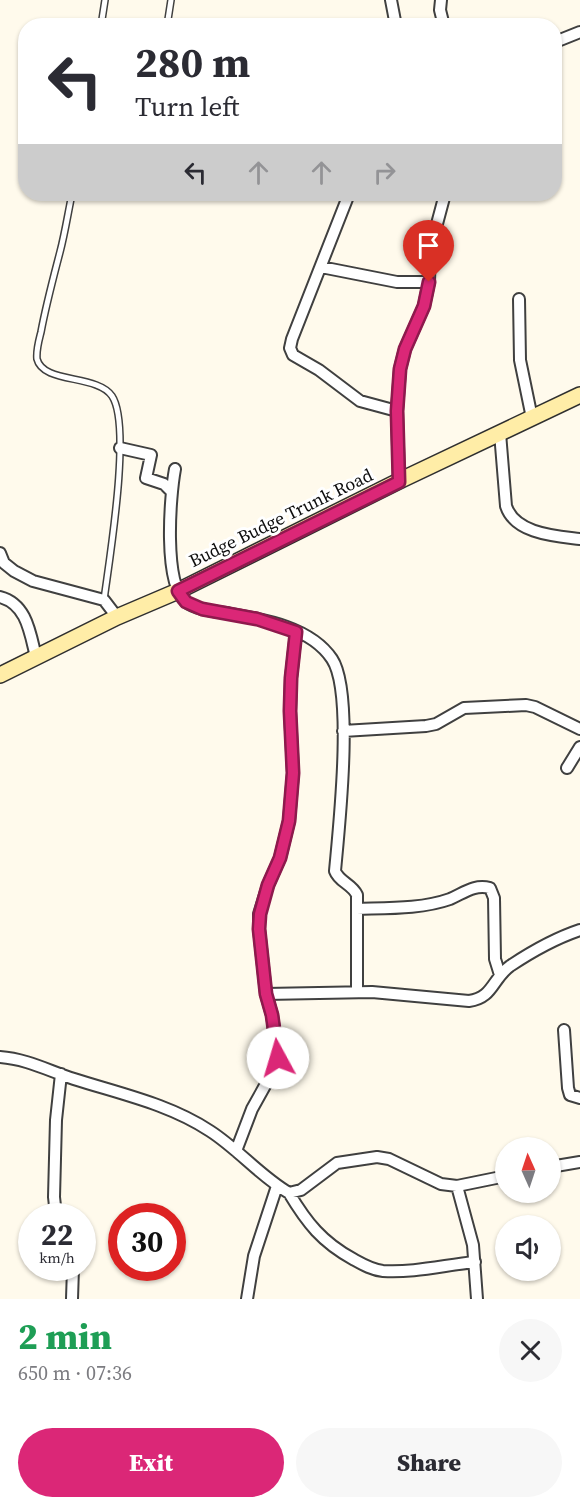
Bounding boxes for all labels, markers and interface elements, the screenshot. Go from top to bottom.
text: 280 m [135,33,250,91]
icon: left [36,42,114,120]
text: Turn left [135,88,239,125]
icon: left [179,156,212,189]
icon: ahead [242,156,275,189]
icon: ahead [305,156,338,189]
icon: right [368,156,401,189]
pin [403,220,454,282]
icon: arrive [412,229,445,262]
street label: Budge Budge Trunk Road [185,462,377,573]
position arrow [246,1026,310,1090]
north arrow [495,1137,561,1203]
map controls [495,1137,561,1281]
speed limit sign: 30 [108,1203,186,1281]
text: 22 [41,1214,73,1255]
button: sound [495,1215,561,1281]
text: km/h [39,1247,75,1268]
text: 2 min [18,1312,112,1361]
button: close [499,1319,562,1382]
text: 650 m · 07:36 [18,1359,132,1387]
button: Exit [18,1428,284,1497]
button: Share [296,1428,562,1497]

